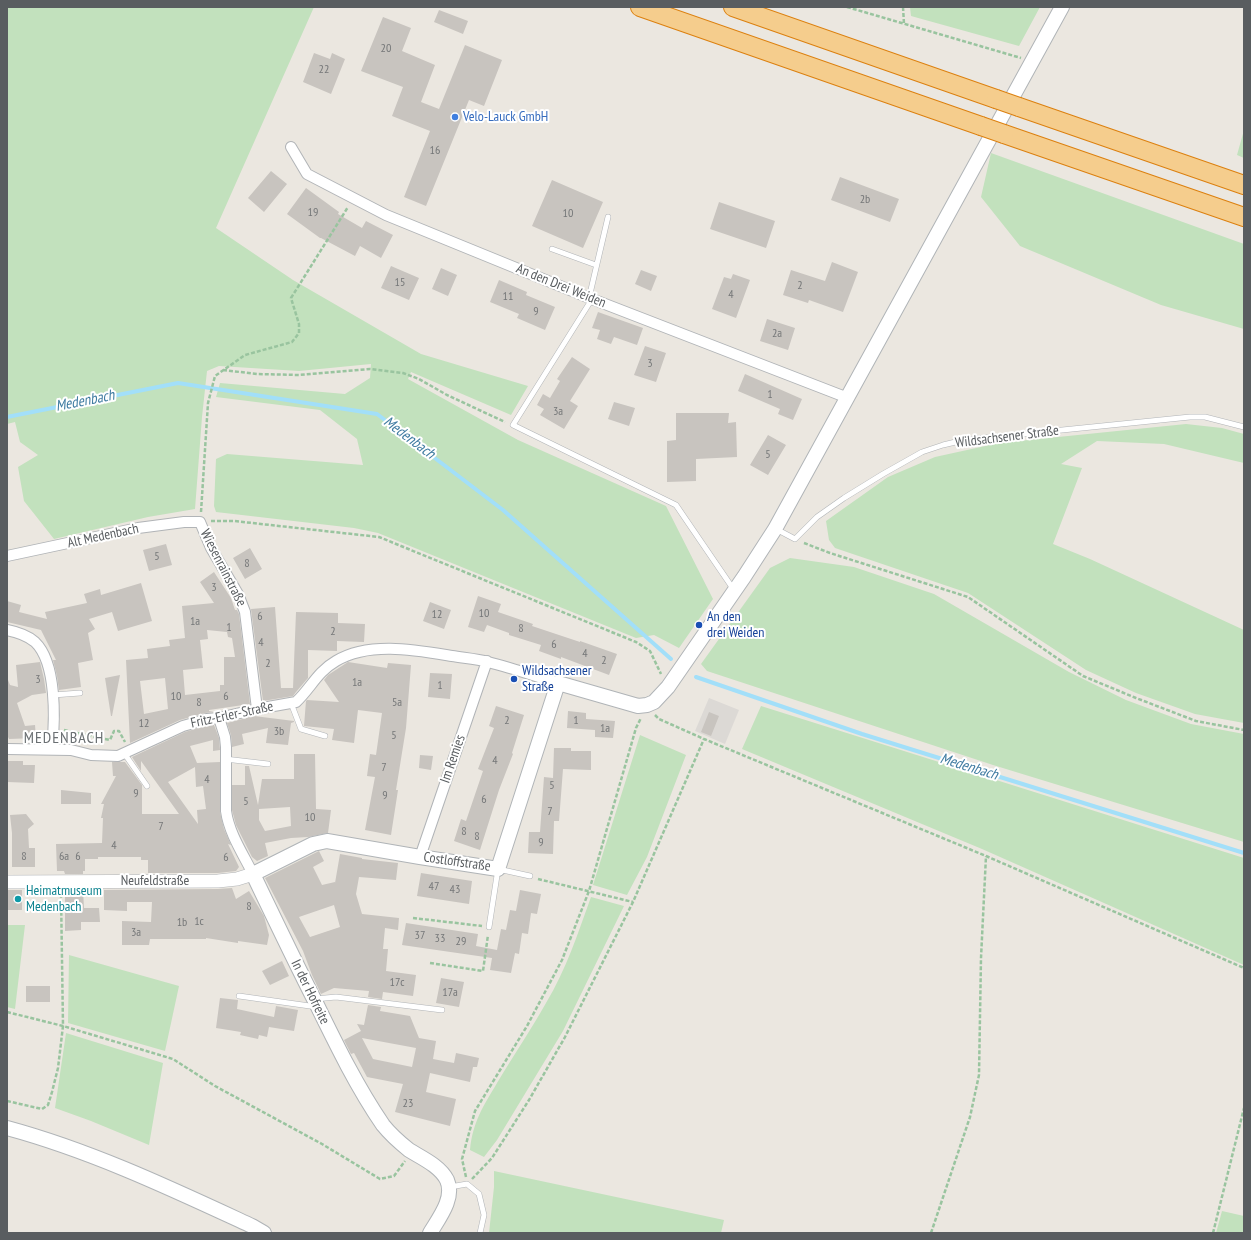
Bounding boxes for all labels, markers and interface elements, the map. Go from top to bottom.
house number: 20 [381,42,391,56]
house number: 22 [319,63,329,77]
place label: Velo-Lauck GmbH [463,109,548,125]
marker: Velo-Lauck GmbH [450,112,460,122]
house number: 16 [430,144,440,158]
house number: 2b [860,193,870,207]
house number: 19 [308,206,318,220]
house number: 10 [563,207,573,221]
street label: An den Drei Weiden [514,260,608,312]
house number: 15 [395,276,405,290]
house number: 2 [797,279,803,293]
house number: 4 [728,288,734,302]
house number: 11 [503,290,513,304]
house number: 9 [533,305,539,319]
house number: 2a [772,327,782,341]
house number: 3 [647,357,653,371]
water label: Medenbach [54,386,116,416]
house number: 1 [767,388,773,402]
house number: 3a [553,405,563,419]
water label: Medenbach [380,413,438,463]
street label: Wildsachsener Straße [954,422,1060,452]
house number: 5 [765,448,771,462]
street label: Alt Medenbach [66,520,140,552]
street label: Wiesenrainstraße [196,527,250,609]
house number: 5 [154,550,160,564]
house number: 8 [244,557,250,571]
house number: 3 [211,581,217,595]
house number: 10 [479,607,489,621]
house number: 12 [432,608,442,622]
place label: An den drei Weiden [707,609,764,642]
house number: 6 [257,610,263,624]
house number: 1a [190,615,200,629]
marker: An den drei Weiden [694,620,704,630]
house number: 1 [226,621,232,635]
house number: 8 [518,622,524,636]
house number: 2 [330,625,336,639]
house number: 4 [258,636,264,650]
house number: 6 [551,638,557,652]
house number: 4 [582,647,588,661]
house number: 2 [601,654,607,668]
house number: 2 [265,657,271,671]
place label: Wildsachsener Straße [522,663,592,696]
house number: 3 [35,673,41,687]
marker: Wildsachsener Straße [509,674,519,684]
house number: 1a [352,676,362,690]
house number: 1 [437,679,443,693]
house number: 10 [171,690,181,704]
house number: 6 [223,690,229,704]
house number: 8 [196,696,202,710]
house number: 5a [392,696,402,710]
street label: Fritz-Erler-Straße [189,698,275,732]
house number: 2 [504,714,510,728]
house number: 1 [573,714,579,728]
house number: 12 [139,717,149,731]
house number: 1a [600,722,610,736]
house number: 3b [274,725,284,739]
district label: MEDENBACH [24,728,104,748]
house number: 5 [391,729,397,743]
street label: Im Remies [437,733,469,785]
water label: Medenbach [938,750,1000,784]
house number: 4 [492,754,498,768]
house number: 7 [381,761,387,775]
house number: 4 [204,773,210,787]
house number: 5 [549,779,555,793]
house number: 9 [133,787,139,801]
house number: 9 [382,789,388,803]
house number: 6 [481,793,487,807]
house number: 5 [243,795,249,809]
house number: 7 [547,805,553,819]
house number: 10 [305,811,315,825]
house number: 7 [158,820,164,834]
house number: 8 [461,825,467,839]
house number: 8 [474,830,480,844]
house number: 9 [538,836,544,850]
house number: 4 [111,839,117,853]
street label: Costloffstraße [422,849,492,875]
house number: 8 [21,850,27,864]
house number: 6a [59,850,69,864]
house number: 6 [75,850,81,864]
house number: 6 [223,851,229,865]
street label: Neufeldstraße [121,873,189,889]
house number: 47 [429,880,439,894]
place label: Heimatmuseum Medenbach [26,883,102,916]
house number: 43 [450,883,460,897]
marker: Heimatmuseum Medenbach [13,894,23,904]
house number: 8 [246,900,252,914]
house number: 1c [194,915,204,929]
house number: 1b [177,916,187,930]
house number: 3a [131,926,141,940]
house number: 37 [415,929,425,943]
house number: 33 [435,932,445,946]
house number: 29 [456,935,466,949]
street label: In der Hofreite [287,957,333,1027]
house number: 17c [390,976,404,990]
house number: 17a [442,986,458,1000]
house number: 23 [403,1097,413,1111]

